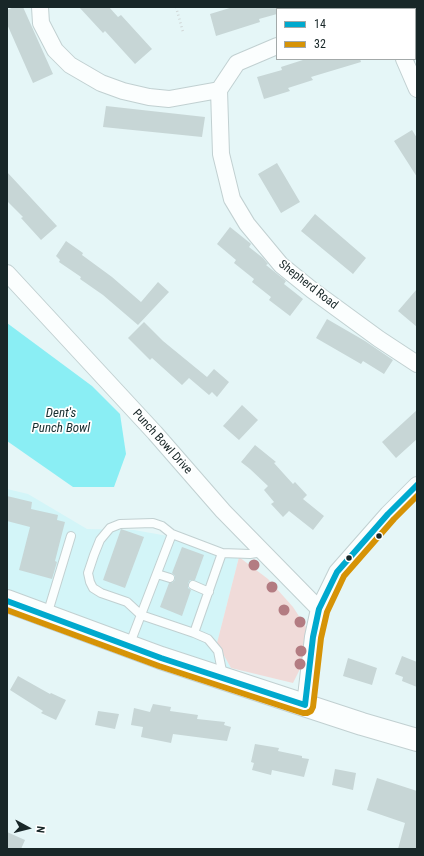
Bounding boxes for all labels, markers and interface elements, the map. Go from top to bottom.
legend [276,8,416,60]
text: 14 [314,17,326,31]
text: 32 [314,37,326,51]
street label: Shepherd Road [275,257,341,313]
water label: Dent's Punch Bowl [32,406,90,437]
street label: Punch Bowl Drive [129,407,195,477]
unlabelled marker [374,531,384,541]
unlabelled marker [344,553,354,563]
north arrow [8,808,48,848]
text: N [34,825,47,834]

